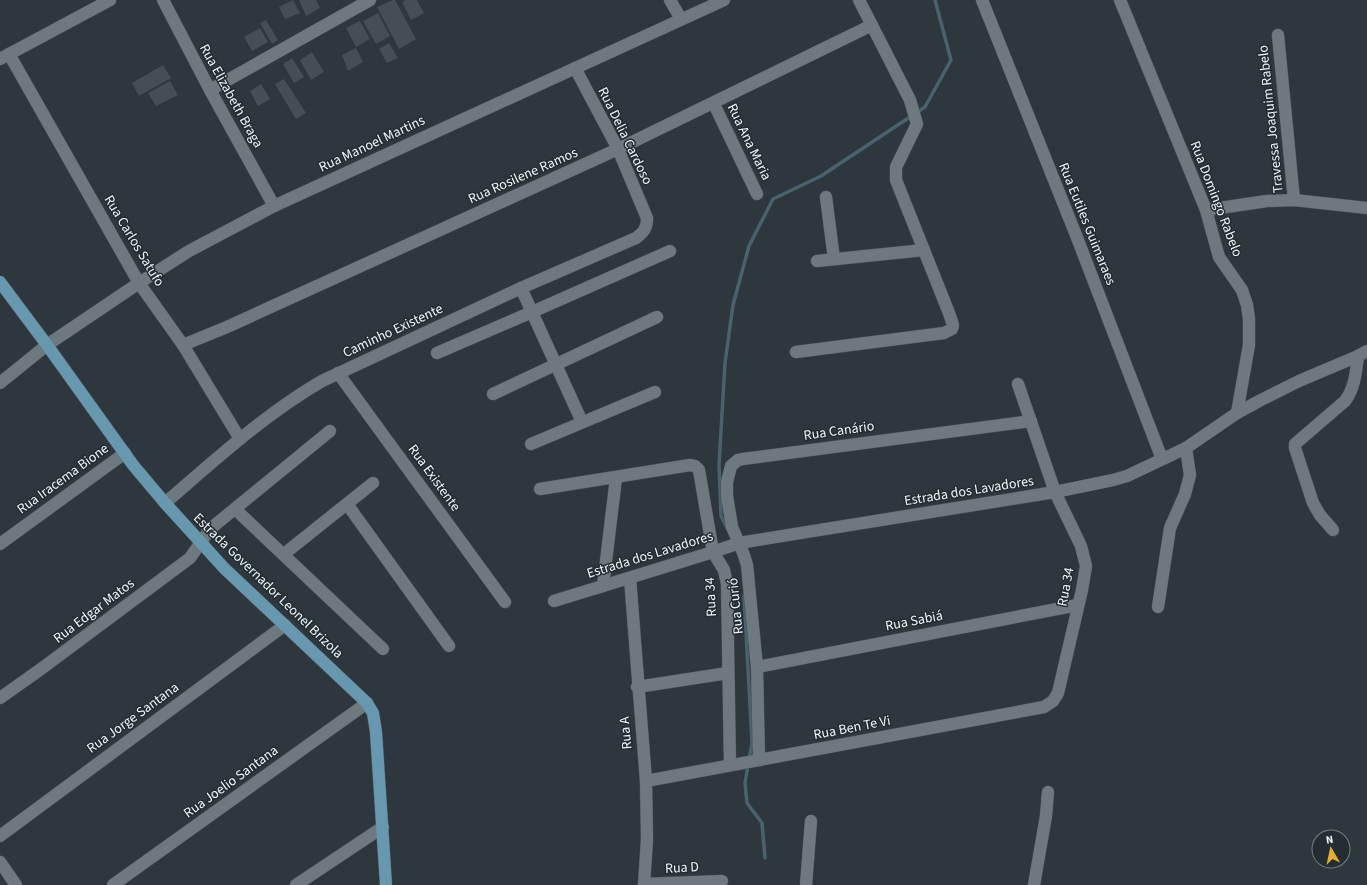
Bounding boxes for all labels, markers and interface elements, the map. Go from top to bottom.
street label: Rua Elizabeth Braga [194,40,268,152]
street label: Travessa Joaquim Rabelo [1253,44,1289,194]
street label: Rua Delia Cardoso [593,84,657,188]
street label: Rua Ana Maria [722,100,776,184]
street label: Rua Manoel Martins [316,111,428,177]
street label: Rua Domingo Rabelo [1185,138,1247,260]
street label: Rua Rosilene Ramos [465,143,581,209]
street label: Rua Eutiles Guimaraes [1053,160,1121,288]
street label: Rua Carlos Satufo [99,192,169,290]
street label: Caminho Existente [340,299,446,363]
street label: Rua Canário [802,416,876,446]
street label: Rua Iracema Bione [13,439,113,519]
street label: Rua Existente [403,440,465,516]
street label: Estrada dos Lavadores [903,471,1035,511]
street label: Estrada Governador Leonel Brizola [188,509,348,663]
street label: Estrada dos Lavadores [584,526,716,584]
street label: Rua 34 [1052,566,1080,608]
street label: Rua Edgar Matos [49,574,139,648]
street label: Rua 34 [700,577,722,617]
street label: Rua Curió [723,577,749,635]
street label: Rua Sabiá [884,606,944,636]
street label: Rua Jorge Santana [83,678,183,758]
street label: Rua Ben Te Vi [812,711,892,745]
street label: Rua A [615,715,637,750]
street label: Rua Joelio Santana [180,741,282,823]
north arrow [1311,829,1351,869]
text: N [1325,832,1334,848]
street label: Rua D [664,857,700,879]

